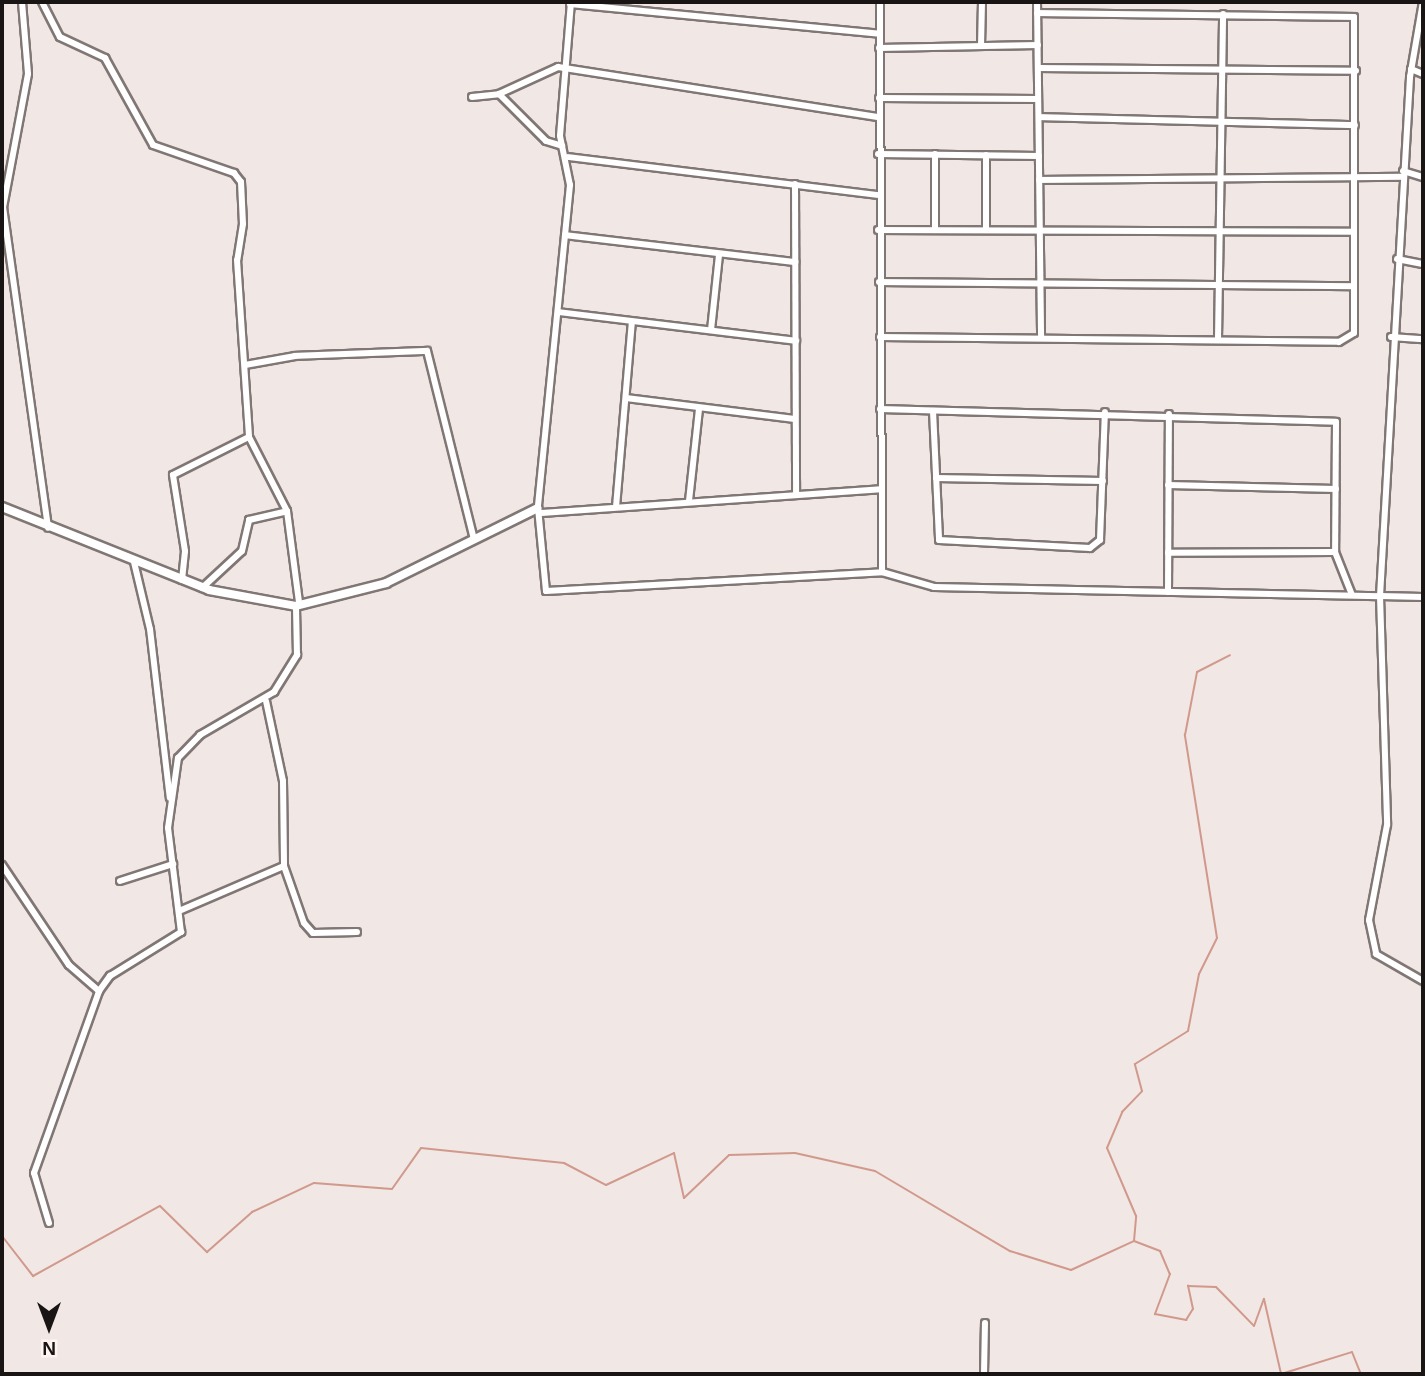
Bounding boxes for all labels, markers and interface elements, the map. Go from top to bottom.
north arrow [14,1292,84,1362]
text: N [42,1338,56,1359]

